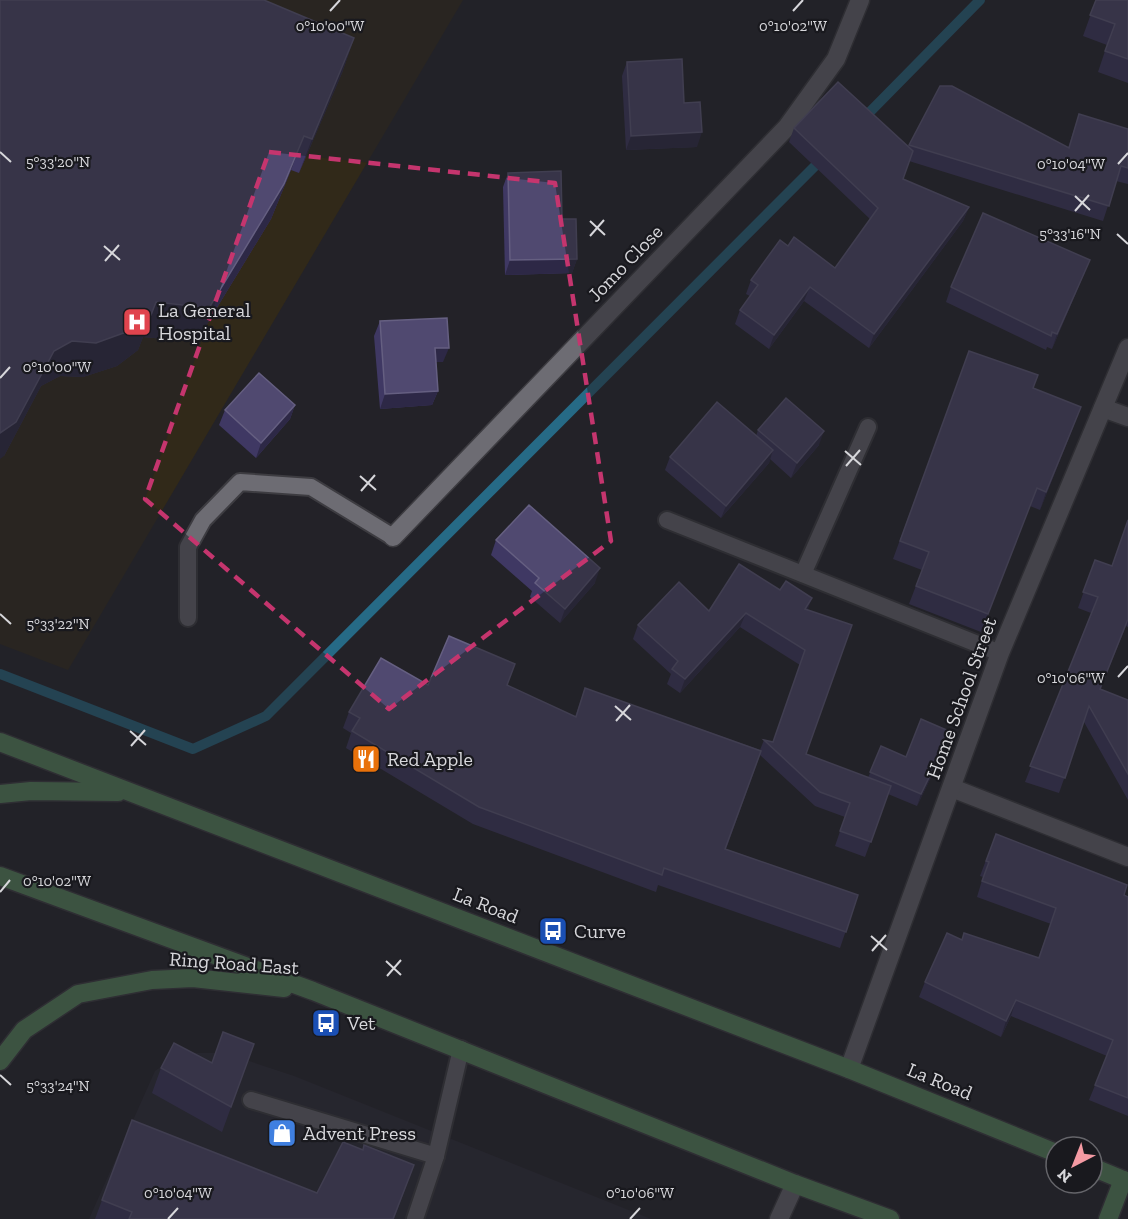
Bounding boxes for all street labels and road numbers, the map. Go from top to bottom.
street label: Jomo Close [582,220,668,306]
street label: Home School Street [921,613,1002,782]
street label: La Road [450,882,522,928]
street label: Ring Road East [168,946,300,980]
street label: La Road [904,1057,976,1105]

